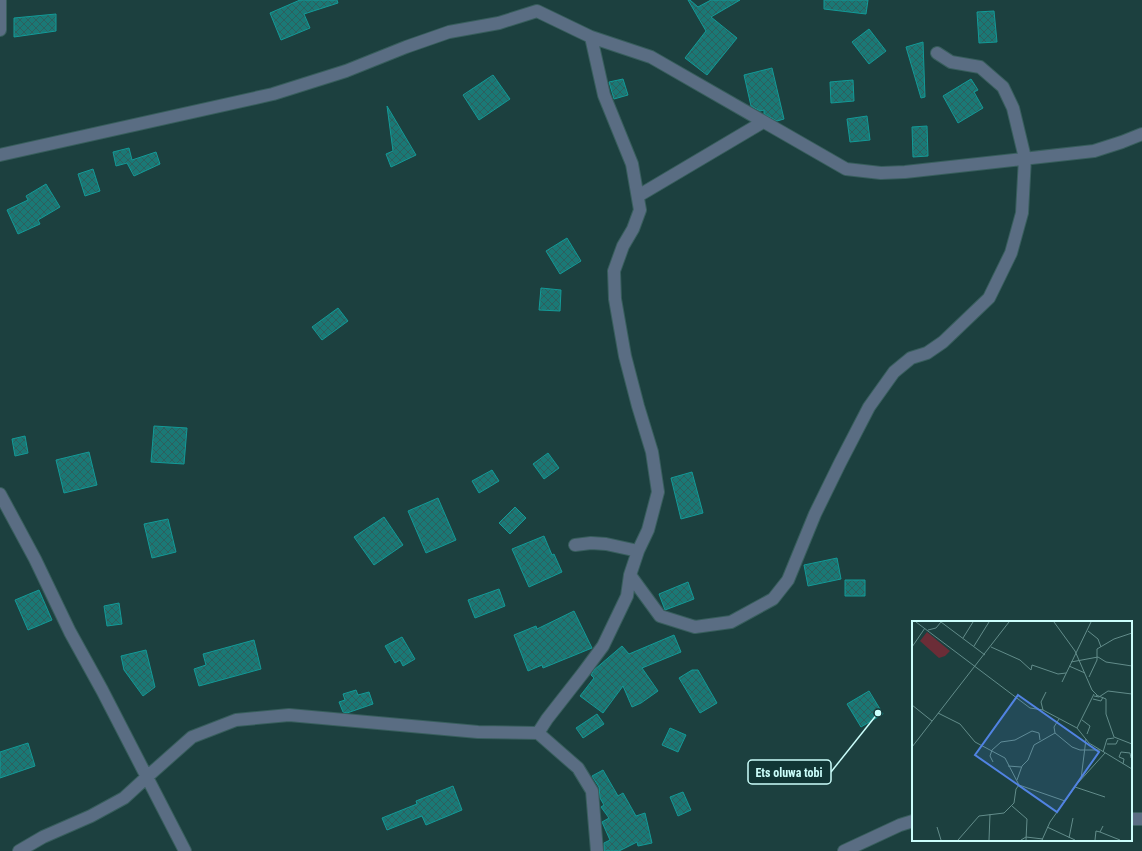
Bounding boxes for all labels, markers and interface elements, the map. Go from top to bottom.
inset map [912,621,1132,841]
callout: Ets oluwa tobi [748,760,831,784]
text: Ets oluwa tobi [755,766,823,780]

